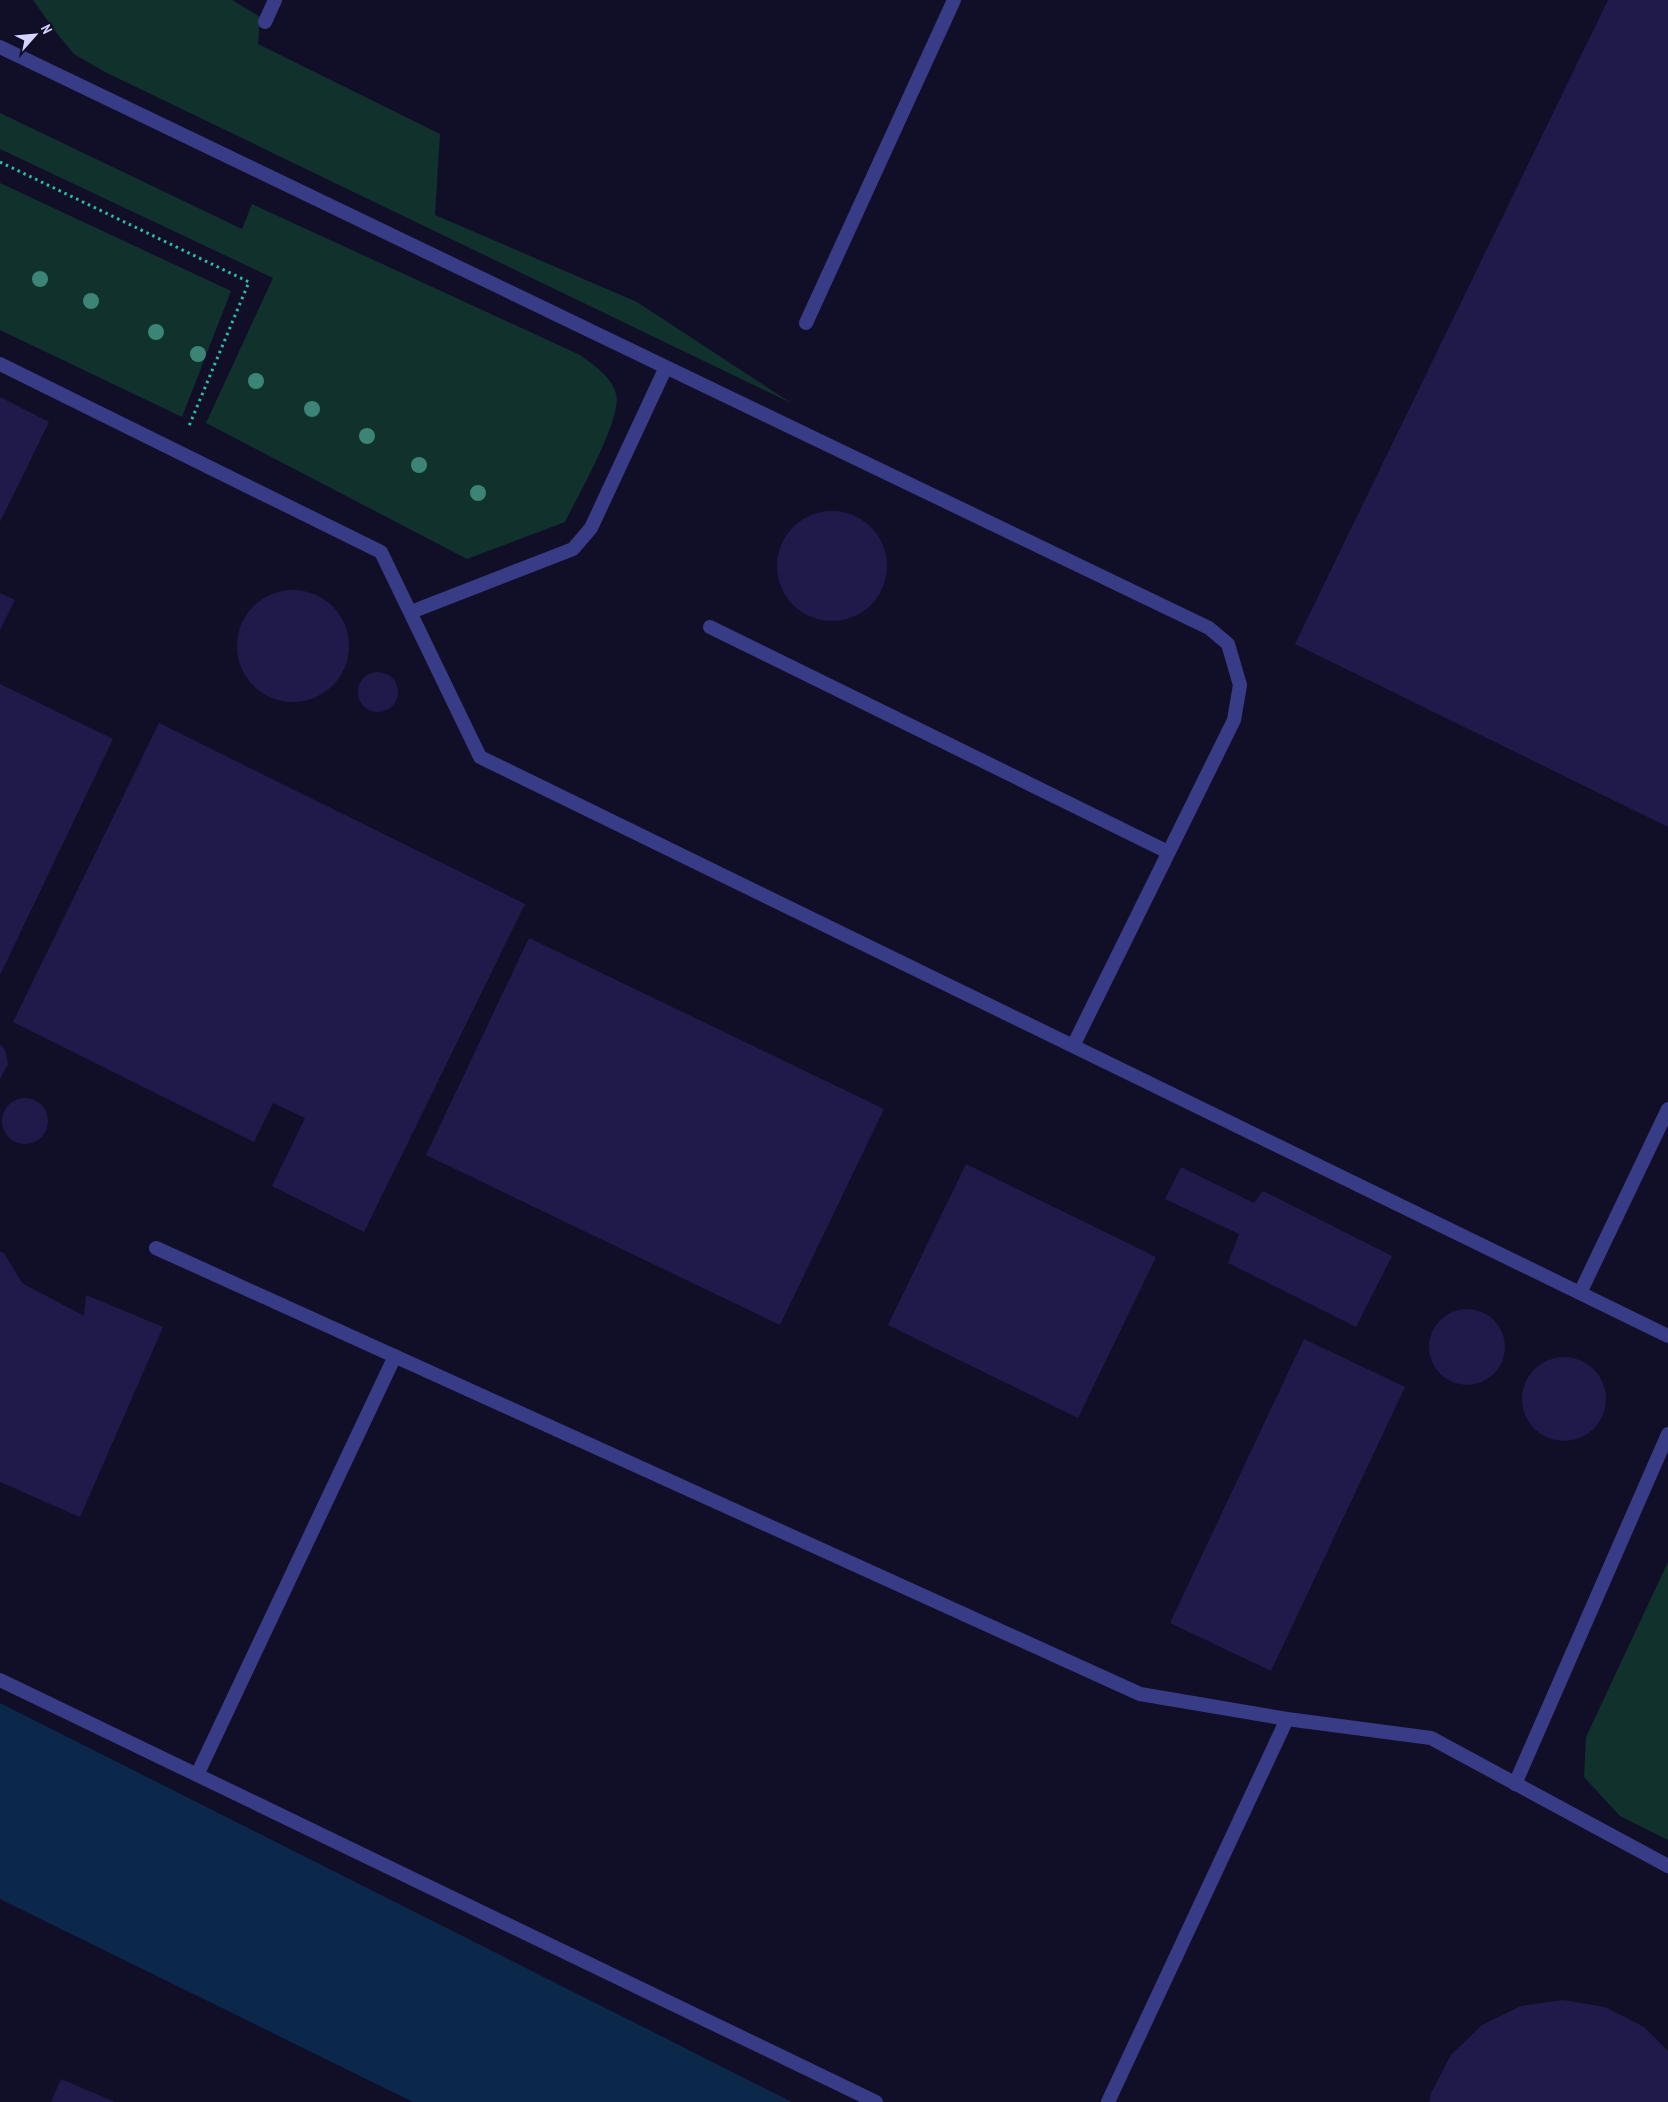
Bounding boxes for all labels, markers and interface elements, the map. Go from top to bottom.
north arrow [10,10,60,60]
text: N [37,22,56,37]

